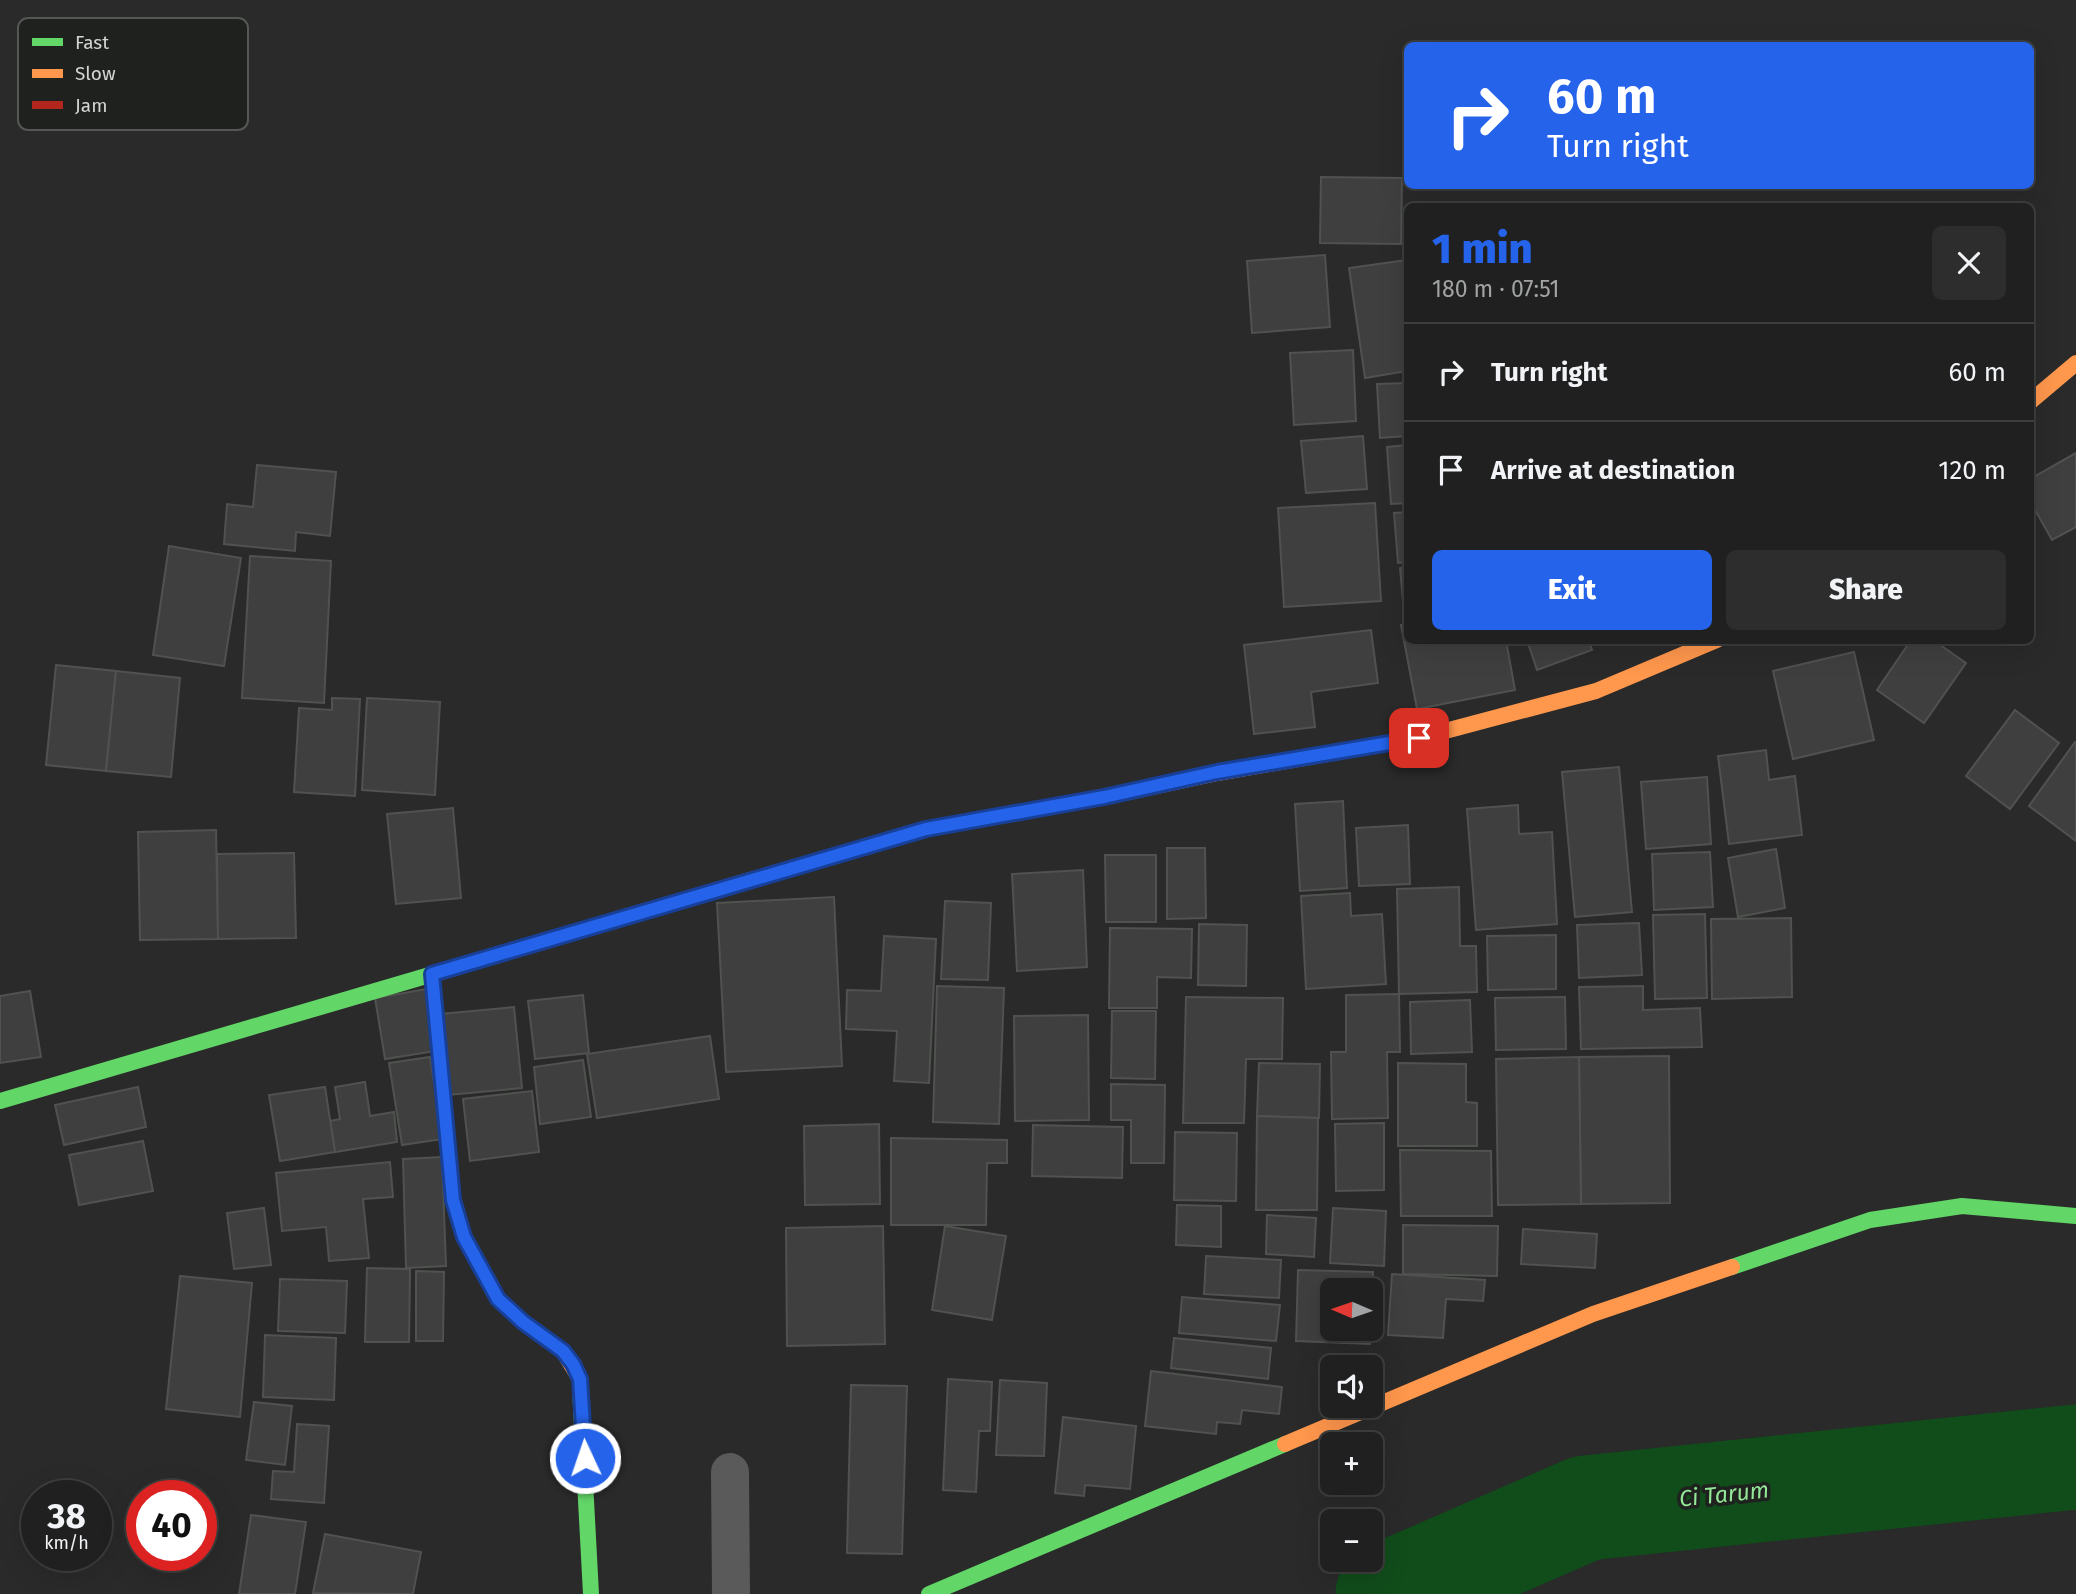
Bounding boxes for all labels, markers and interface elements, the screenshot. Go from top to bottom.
legend [18,18,248,130]
text: Fast [75,31,109,54]
text: Slow [75,62,116,85]
text: 60 m [1547,67,1656,126]
icon: right [1432,70,1523,161]
text: Jam [75,94,107,117]
text: Turn right [1547,127,1689,165]
text: 1 min [1432,224,1533,274]
button: close [1932,226,2006,300]
text: 180 m · 07:51 [1432,275,1560,303]
icon: right [1432,353,1470,391]
text: Turn right [1491,357,1608,388]
text: 60 m [1948,357,2006,388]
icon: arrive [1432,451,1470,489]
text: Arrive at destination [1491,455,1735,486]
text: 120 m [1938,455,2006,486]
button: Exit [1432,550,1712,630]
button: Share [1726,550,2006,630]
pin [1389,708,1449,768]
icon: arrive [1400,719,1438,757]
north arrow [1320,1278,1382,1340]
map controls [1320,1278,1383,1572]
button: sound [1320,1355,1383,1418]
position arrow [548,1421,622,1495]
button: + [1320,1432,1383,1495]
water label: Ci Tarum [1678,1475,1770,1513]
speed limit sign: 40 [126,1480,217,1571]
text: 38 [47,1495,86,1537]
button: − [1320,1509,1383,1572]
text: km/h [44,1532,89,1554]

